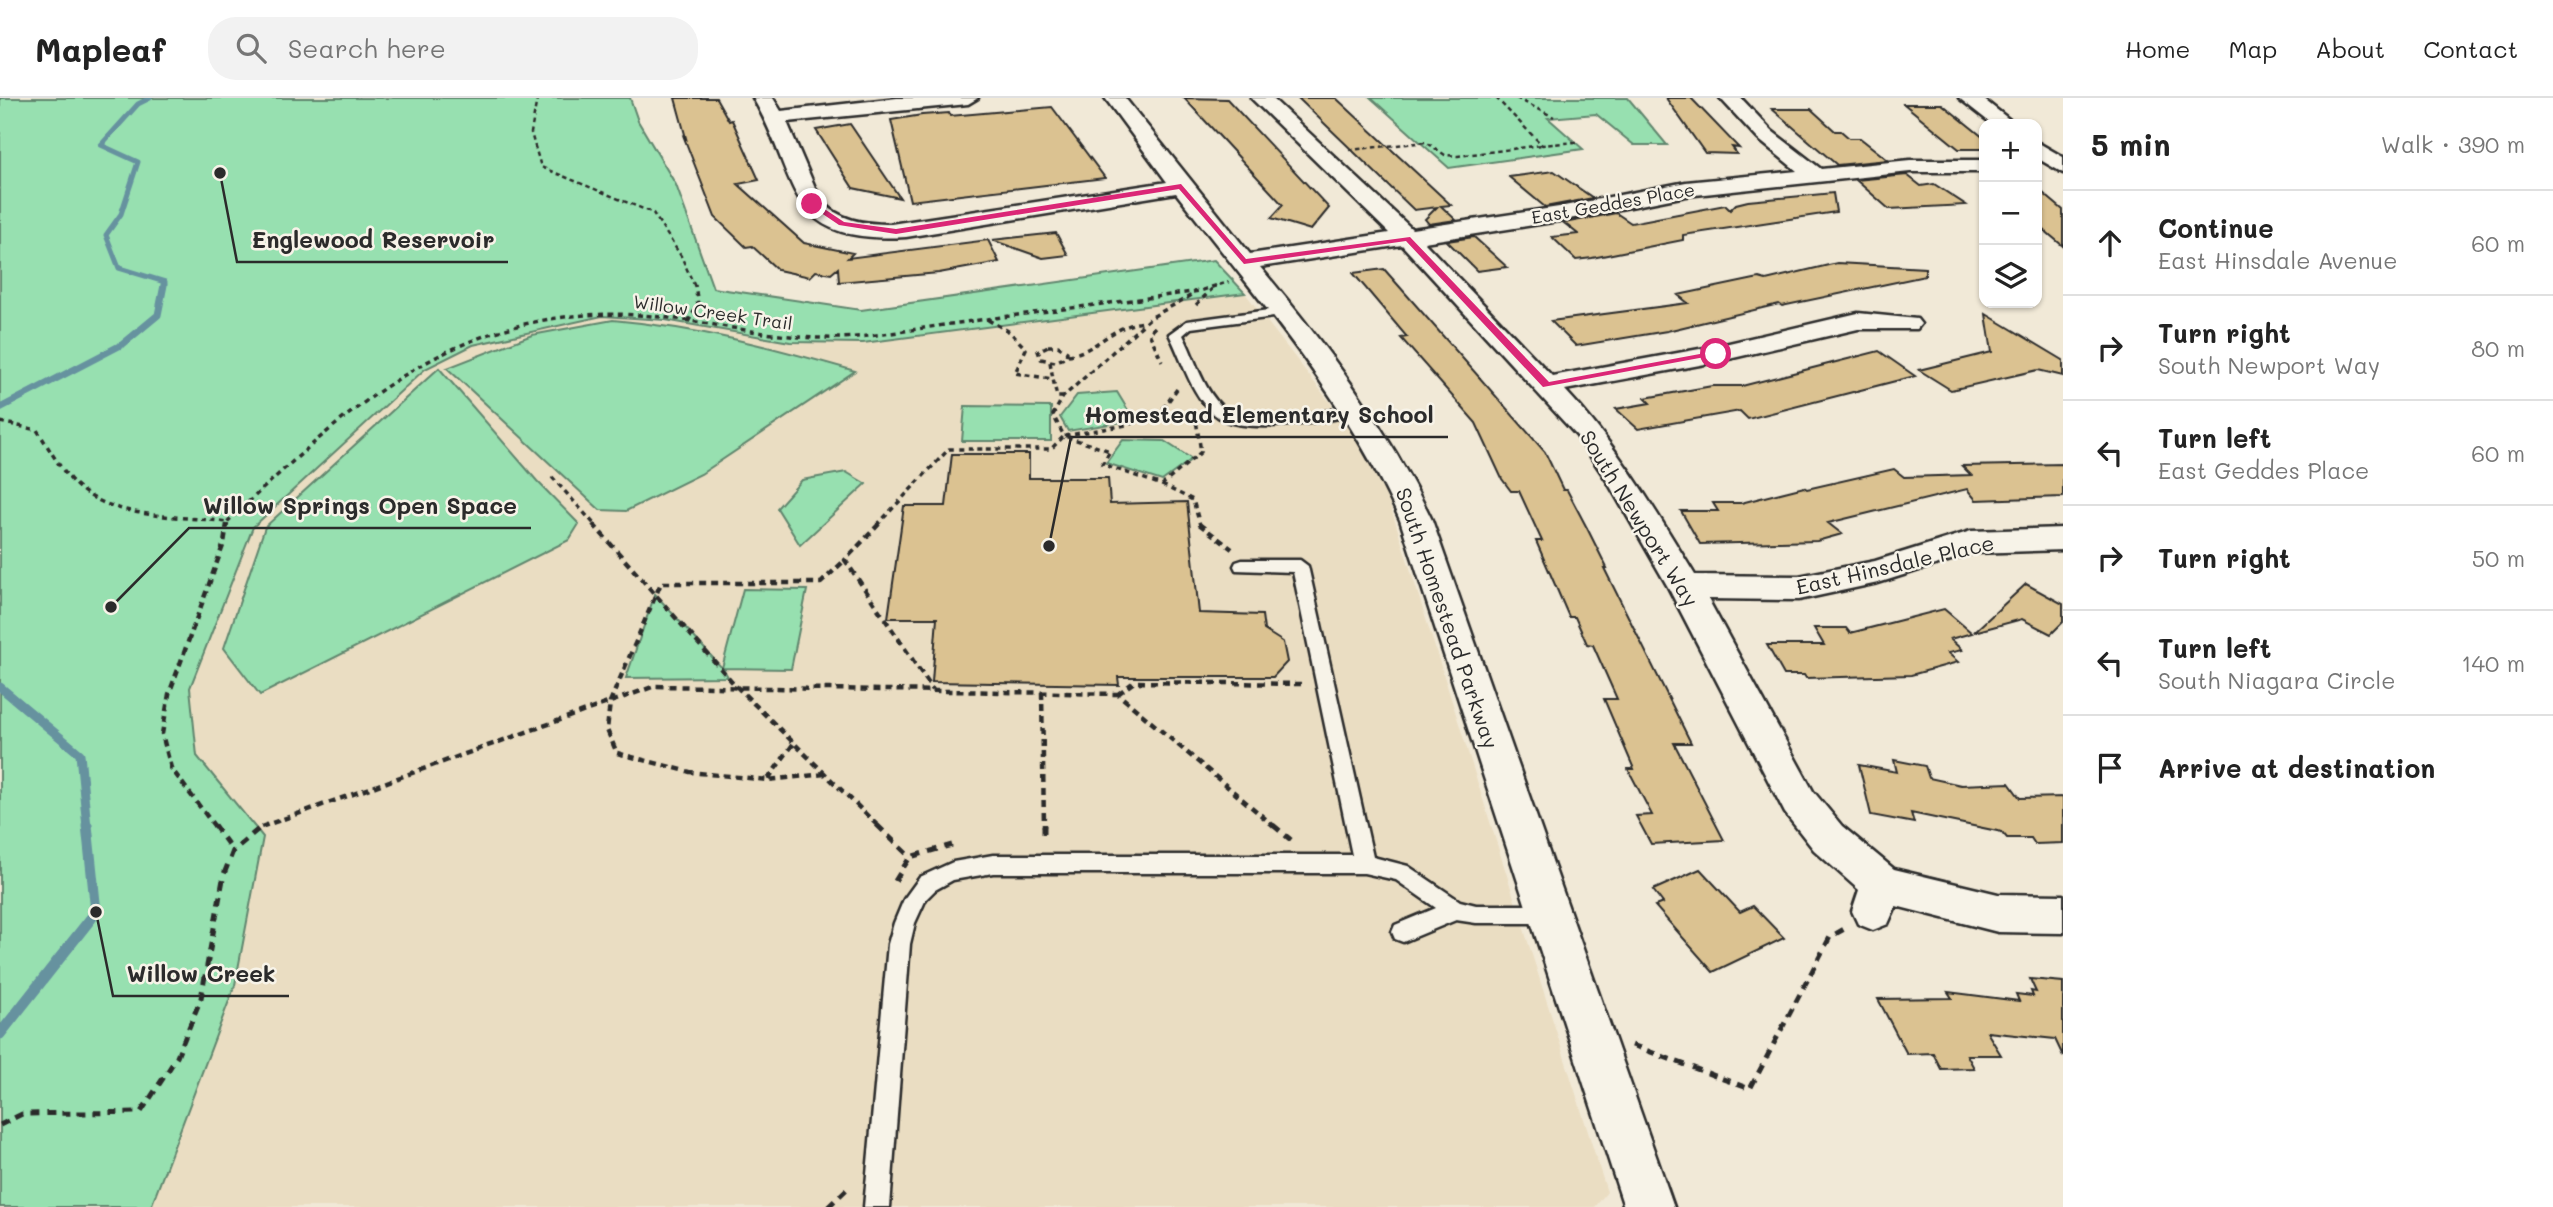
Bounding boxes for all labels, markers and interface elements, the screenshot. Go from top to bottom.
search box [208,17,698,80]
text: Mapleaf [35,27,166,70]
icon: search [232,29,270,67]
text: Search here [288,31,446,65]
text: Home [2125,33,2190,64]
text: Map [2228,33,2277,64]
text: About [2315,33,2385,64]
text: Contact [2423,33,2518,64]
map controls [1979,119,2042,308]
button: + [1979,119,2042,182]
text: 5 min [2091,124,2171,164]
text: Walk · 390 m [2381,129,2525,159]
street label: East Geddes Place [1529,177,1697,229]
button: − [1979,182,2042,245]
route end [796,188,827,219]
text: Continue [2158,211,2274,245]
callout: Englewood Reservoir [237,218,508,262]
text: Englewood Reservoir [251,224,495,254]
icon: ahead [2091,224,2129,262]
text: 60 m [2471,228,2525,258]
button: layers [1979,245,2042,308]
text: East Hinsdale Avenue [2158,245,2397,275]
street label: Willow Creek Trail [632,289,794,335]
text: Turn right [2158,316,2291,350]
icon: right [2091,329,2129,367]
text: 80 m [2471,333,2525,363]
route start [1700,338,1731,369]
text: South Newport Way [2158,350,2380,380]
callout: Homestead Elementary School [1071,393,1448,437]
text: Homestead Elementary School [1084,399,1434,429]
text: Turn left [2158,421,2271,455]
street label: South Newport Way [1575,425,1705,611]
icon: left [2091,434,2129,472]
text: 60 m [2471,438,2525,468]
text: East Geddes Place [2158,455,2369,485]
callout: Willow Springs Open Space [189,484,531,528]
street label: South Homestead Parkway [1391,484,1505,752]
text: Willow Springs Open Space [203,490,517,520]
street label: East Hinsdale Place [1793,528,1997,600]
icon: right [2091,539,2129,577]
text: Turn right [2158,541,2291,575]
text: 50 m [2472,543,2525,573]
text: Turn left [2158,631,2271,665]
icon: left [2091,644,2129,682]
text: 140 m [2461,648,2525,678]
text: South Niagara Circle [2158,665,2395,695]
icon: arrive [2091,749,2129,787]
text: Arrive at destination [2158,751,2435,785]
callout: Willow Creek [113,952,289,996]
text: Willow Creek [127,958,275,988]

